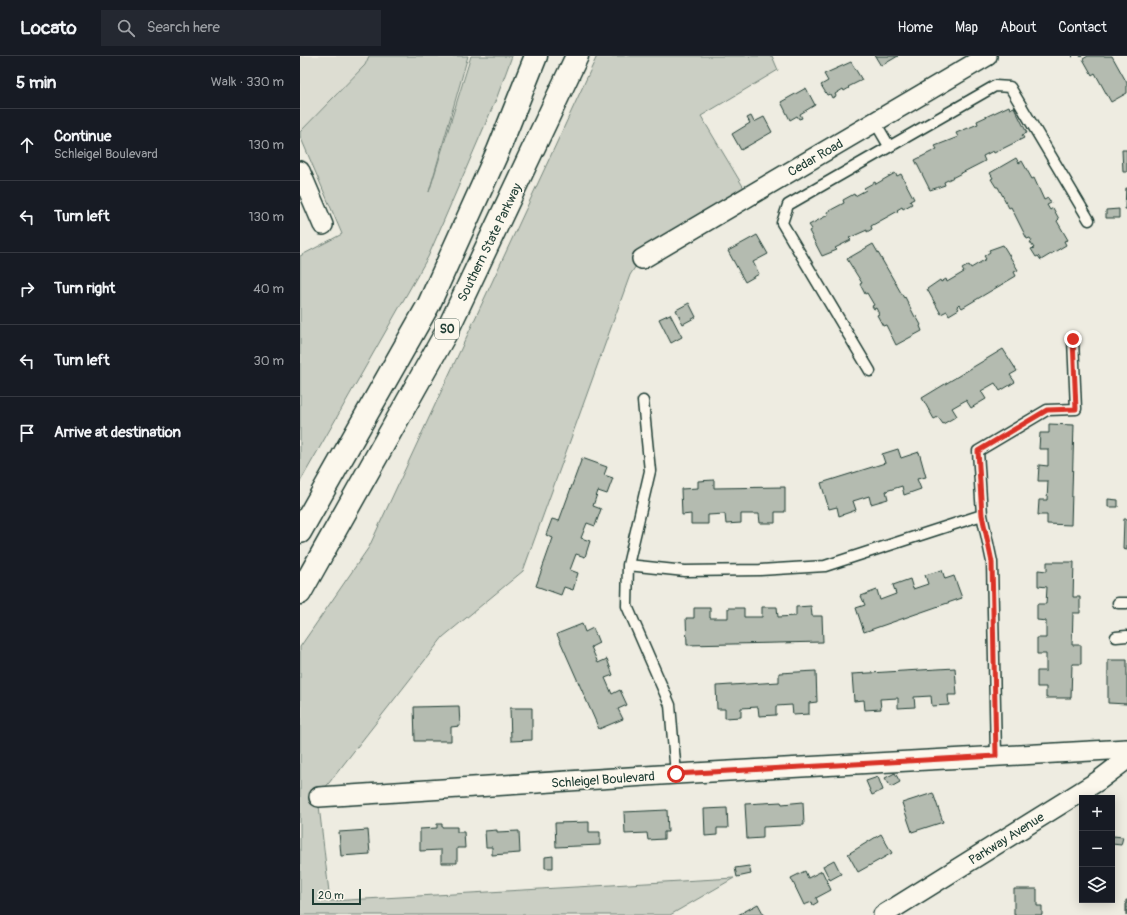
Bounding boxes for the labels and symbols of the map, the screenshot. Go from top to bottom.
street label: Cedar Road [785,136,846,180]
street label: Southern State Parkway [454,180,526,304]
road number: SO [435,319,459,339]
route end [1064,330,1082,348]
route start [667,765,685,783]
street label: Schleigel Boulevard [551,768,656,792]
street label: Parkway Avenue [966,809,1048,868]
scale bar [312,887,361,906]

